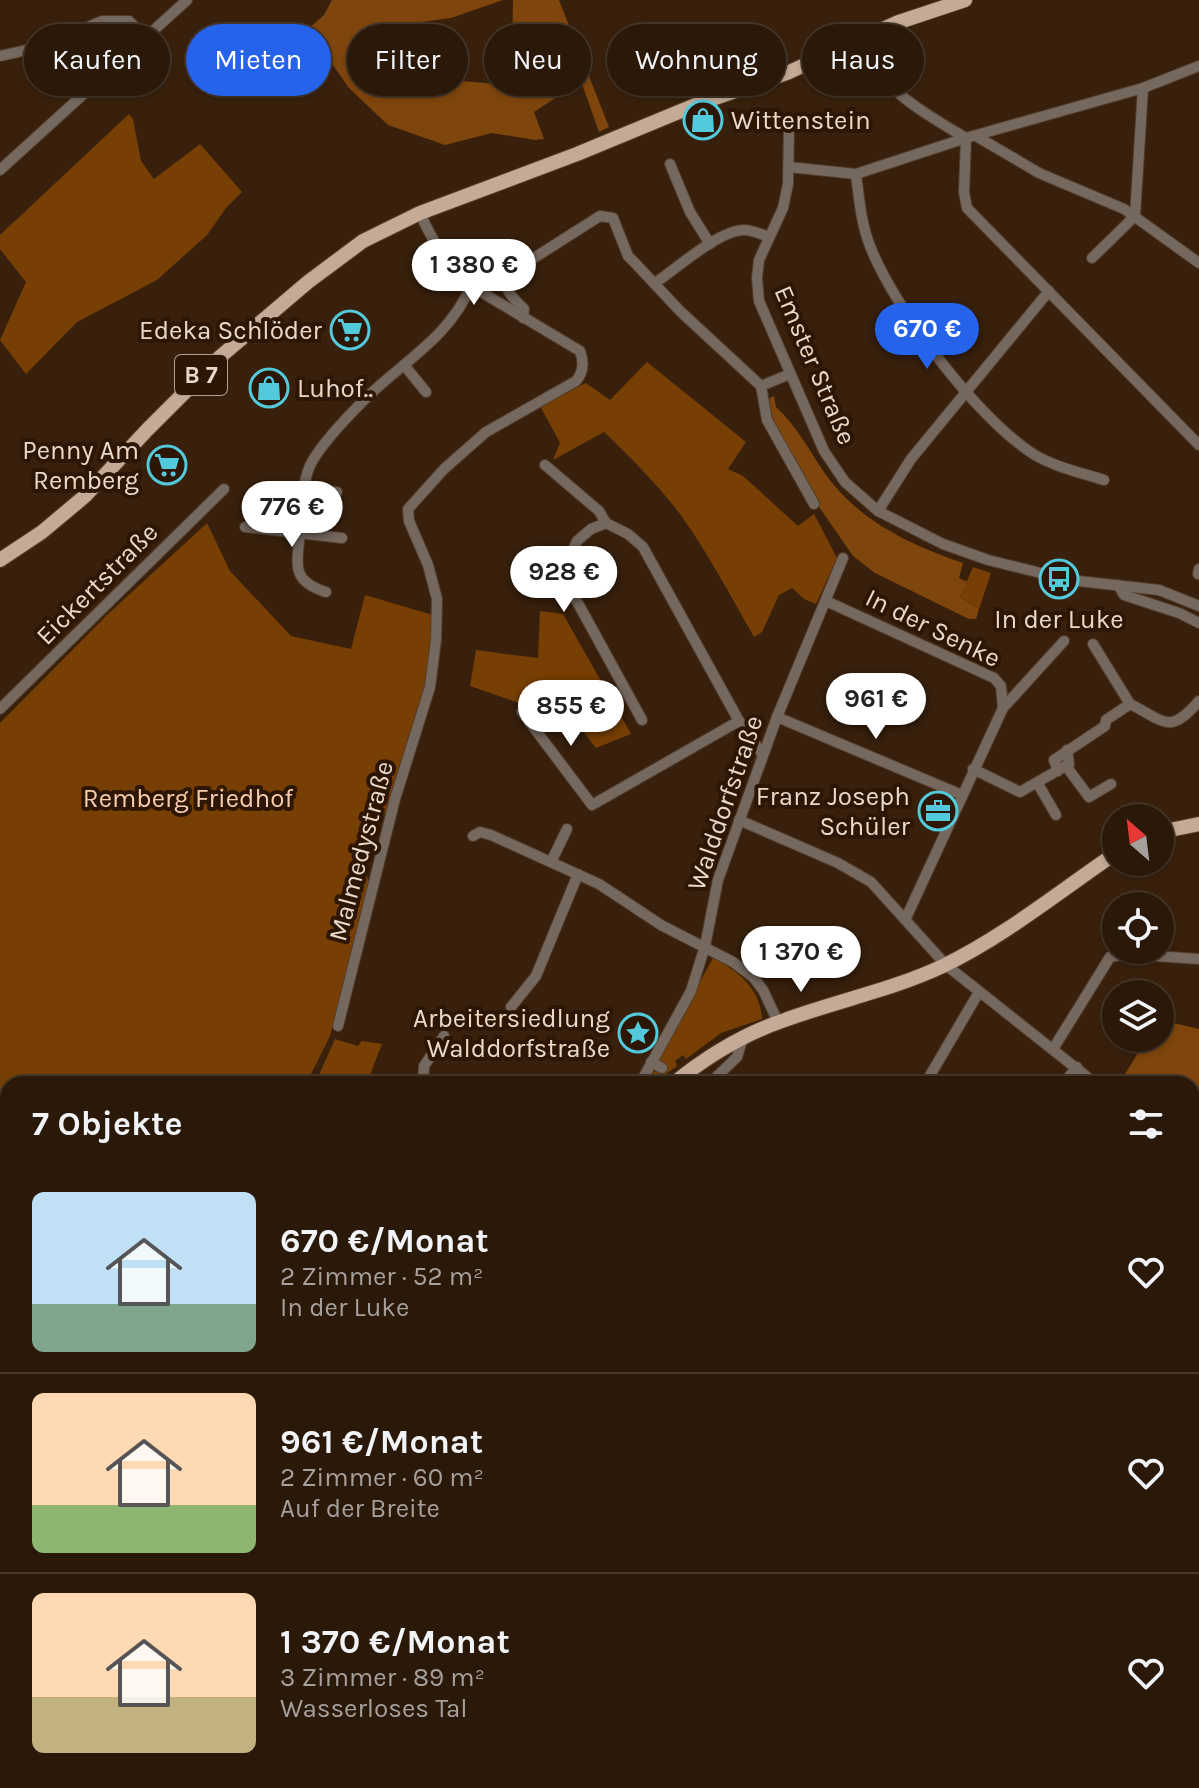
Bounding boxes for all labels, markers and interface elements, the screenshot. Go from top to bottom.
chip: Kaufen [24,24,170,96]
chip: Mieten [186,24,331,96]
chip: Filter [347,24,468,96]
chip: Neu [484,24,591,96]
chip: Wohnung [607,24,786,96]
chip: Haus [802,24,924,96]
shop icon: Wittenstein [682,99,724,141]
place label: Wittenstein [731,105,871,136]
pin: 1 380 € [400,239,548,307]
text: 1 380 € [430,249,518,280]
street label: Emster Straße [768,281,862,449]
pin: 670 € [871,303,983,371]
supermarket icon: Edeka Schlöder [329,309,371,351]
text: 670 € [893,313,961,344]
place label: Edeka Schlöder [139,315,323,346]
road number: B 7 [175,355,227,395]
shop icon: Luhof.. [248,367,290,409]
place label: Luhof.. [297,373,373,404]
place label: Penny Am Remberg [22,435,139,496]
supermarket icon: Penny Am Remberg [146,444,188,486]
pin: 776 € [236,481,348,549]
text: 776 € [260,491,324,522]
street label: Eickertstraße [30,517,164,651]
pin: 928 € [508,546,620,614]
text: 928 € [528,556,600,587]
bus stop icon: In der Luke [1038,558,1080,600]
street label: In der Senke [860,582,1006,674]
place label: In der Luke [994,604,1124,635]
pin: 961 € [820,673,932,741]
pin: 855 € [515,680,627,748]
text: 961 € [844,683,908,714]
text: 855 € [536,690,606,721]
street label: Walddorfstraße [681,711,769,895]
street label: Malmedystraße [322,758,400,944]
place label: Franz Joseph Schüler [756,781,911,842]
park label: Remberg Friedhof [83,783,294,814]
office icon: Franz Joseph Schüler [917,790,959,832]
north arrow [1102,804,1174,876]
map controls [1102,804,1174,1052]
button: locate [1102,892,1174,964]
pin: 1 370 € [727,926,875,994]
text: 1 370 € [759,936,843,967]
button: layers [1102,980,1174,1052]
place label: Arbeitersiedlung Walddorfstraße [413,1003,610,1064]
place icon: Arbeitersiedlung Walddorfstraße [617,1012,659,1054]
icon: filters [1124,1102,1168,1146]
text: 7 Objekte [32,1104,183,1144]
text: 670 €/Monat [280,1221,489,1261]
icon: home [96,1224,192,1320]
icon: heart [1124,1250,1168,1294]
text: 2 Zimmer · 52 m² [280,1261,483,1292]
text: In der Luke [280,1292,409,1323]
text: 961 €/Monat [280,1422,483,1462]
icon: home [96,1425,192,1521]
icon: heart [1124,1451,1168,1495]
text: 2 Zimmer · 60 m² [280,1462,484,1493]
text: Auf der Breite [280,1493,440,1524]
text: 1 370 €/Monat [280,1622,510,1662]
icon: home [96,1625,192,1721]
icon: heart [1124,1651,1168,1695]
text: 3 Zimmer · 89 m² [280,1662,485,1693]
text: Wasserloses Tal [280,1693,468,1724]

